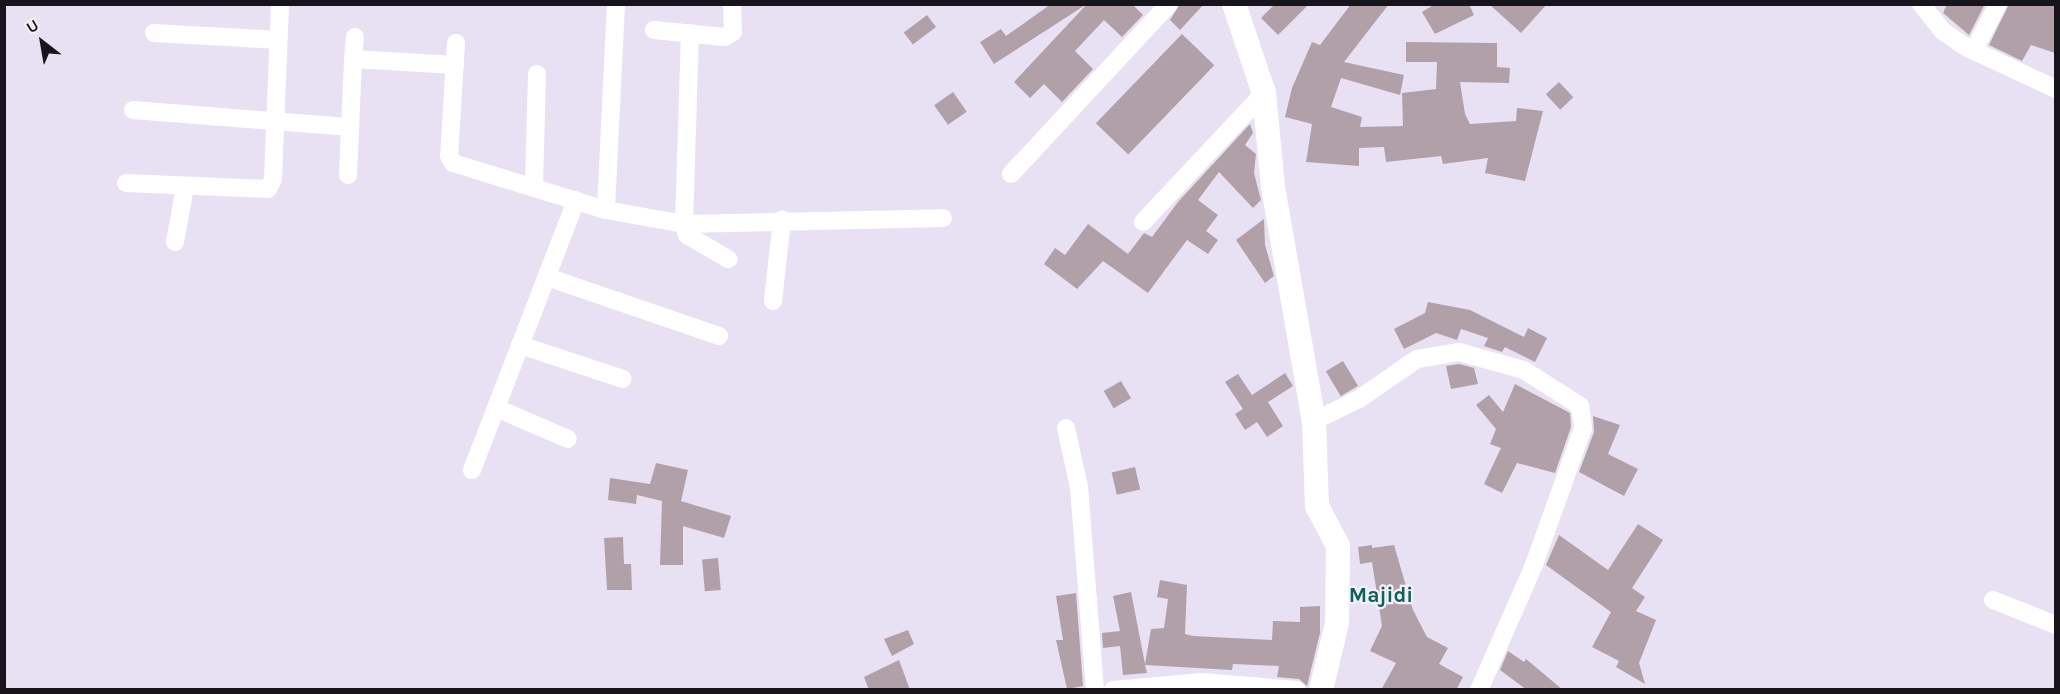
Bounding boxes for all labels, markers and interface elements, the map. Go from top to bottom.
north arrow [12,12,72,72]
text: U [23,15,42,37]
district label: Majidi [1349,582,1413,608]

